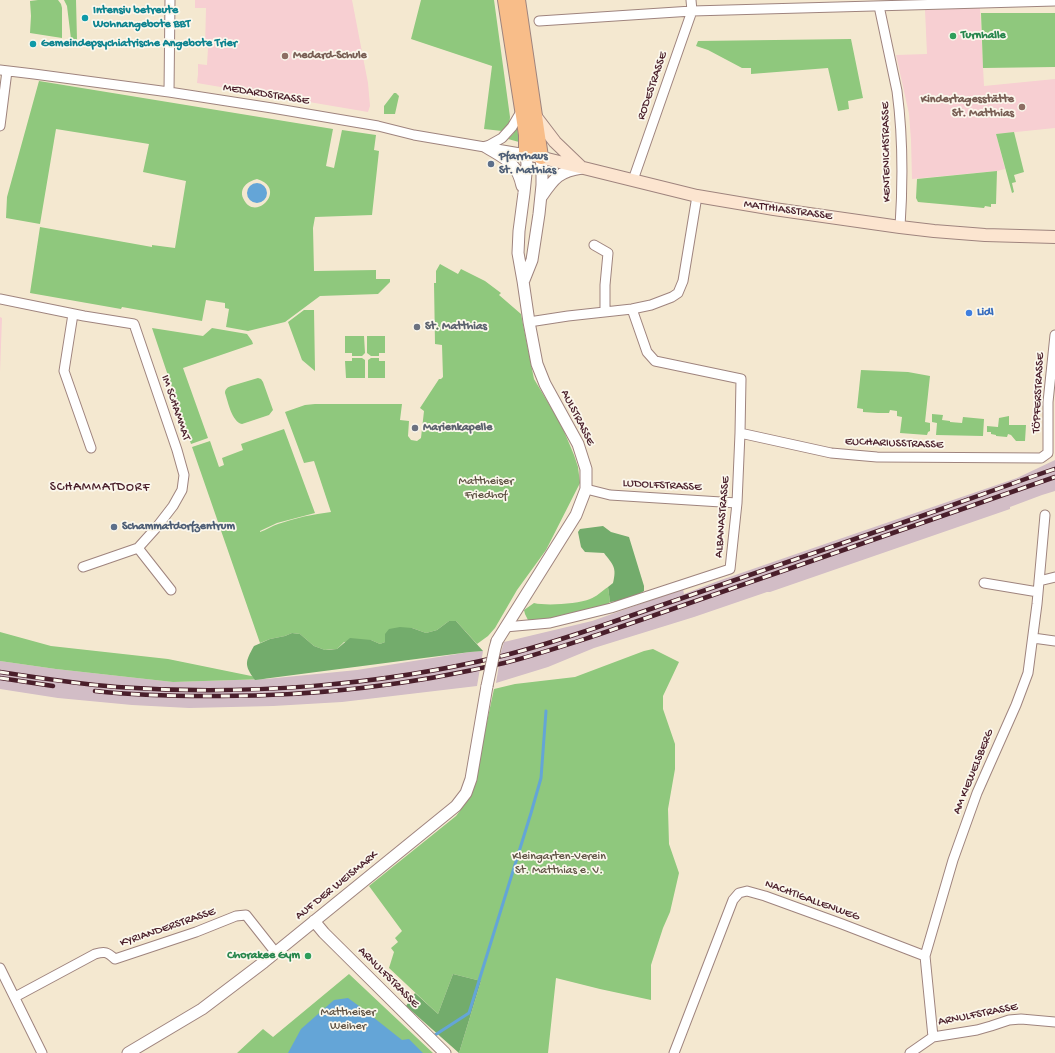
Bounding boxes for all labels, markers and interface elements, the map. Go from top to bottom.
place label: Intensiv betreute Wohnangebote BBT [93,4,190,32]
marker: Intensiv betreute Wohnangebote BBT [80,13,90,23]
place label: Turnhalle [961,29,1006,43]
marker: Turnhalle [948,31,958,41]
place label: Gemeindepsychiatrische Angebote Trier [41,37,237,51]
marker: Gemeindepsychiatrische Angebote Trier [28,39,38,49]
place label: Medard-Schule [293,49,367,63]
street label: RODESTRASSE [635,50,671,122]
marker: Medard-Schule [280,51,290,61]
street label: MEDARDSTRASSE [222,81,310,109]
place label: Kindertagesstätte St. Matthias [921,93,1014,121]
street label: KENTENICHSTRASSE [879,102,895,202]
marker: Kindertagesstätte St. Matthias [1017,102,1027,112]
place label: Pfarrhaus St. Mathias [499,150,556,178]
marker: Pfarrhaus St. Mathias [486,159,496,169]
street label: MATTHIASSTRASSE [743,198,833,224]
place label: Lidl [977,306,994,320]
marker: Lidl [964,308,974,318]
place label: St. Matthias [425,320,487,334]
marker: St. Matthias [412,322,422,332]
street label: TÖPFERSTRASSE [1030,352,1048,434]
street label: IM SCHAMMAT [157,373,193,443]
street label: AULSTRASSE [557,388,597,448]
place label: Marienkapelle [423,421,492,435]
marker: Marienkapelle [410,423,420,433]
street label: EUCHARIUSSTRASSE [844,435,944,453]
park label: Mattheiser Friedhof [459,475,513,503]
street label: ALBANASTRASSE [712,476,734,558]
street label: LUDOLFSTRASSE [622,477,702,495]
district label: SCHAMMATDORF [50,480,150,496]
place label: Schammatdorfzentrum [122,520,235,534]
marker: Schammatdorfzentrum [109,522,119,532]
street label: AM KIEWELSBERG [950,727,998,817]
street label: AUF DER WEISMARK [293,848,381,924]
park label: Kleingarten-Verein St. Matthias e. V. [512,850,606,878]
street label: NACHTIGALLENWEG [763,877,861,925]
street label: KYRIANDERSTRASSE [118,905,218,951]
street label: ARNULFSTRASSE [354,944,422,1012]
place label: Chorakee Gym [227,949,300,963]
marker: Chorakee Gym [303,951,313,961]
street label: ARNULFSTRASSE [937,1000,1019,1030]
park label: Mattheiser Weiher [321,1006,375,1034]

